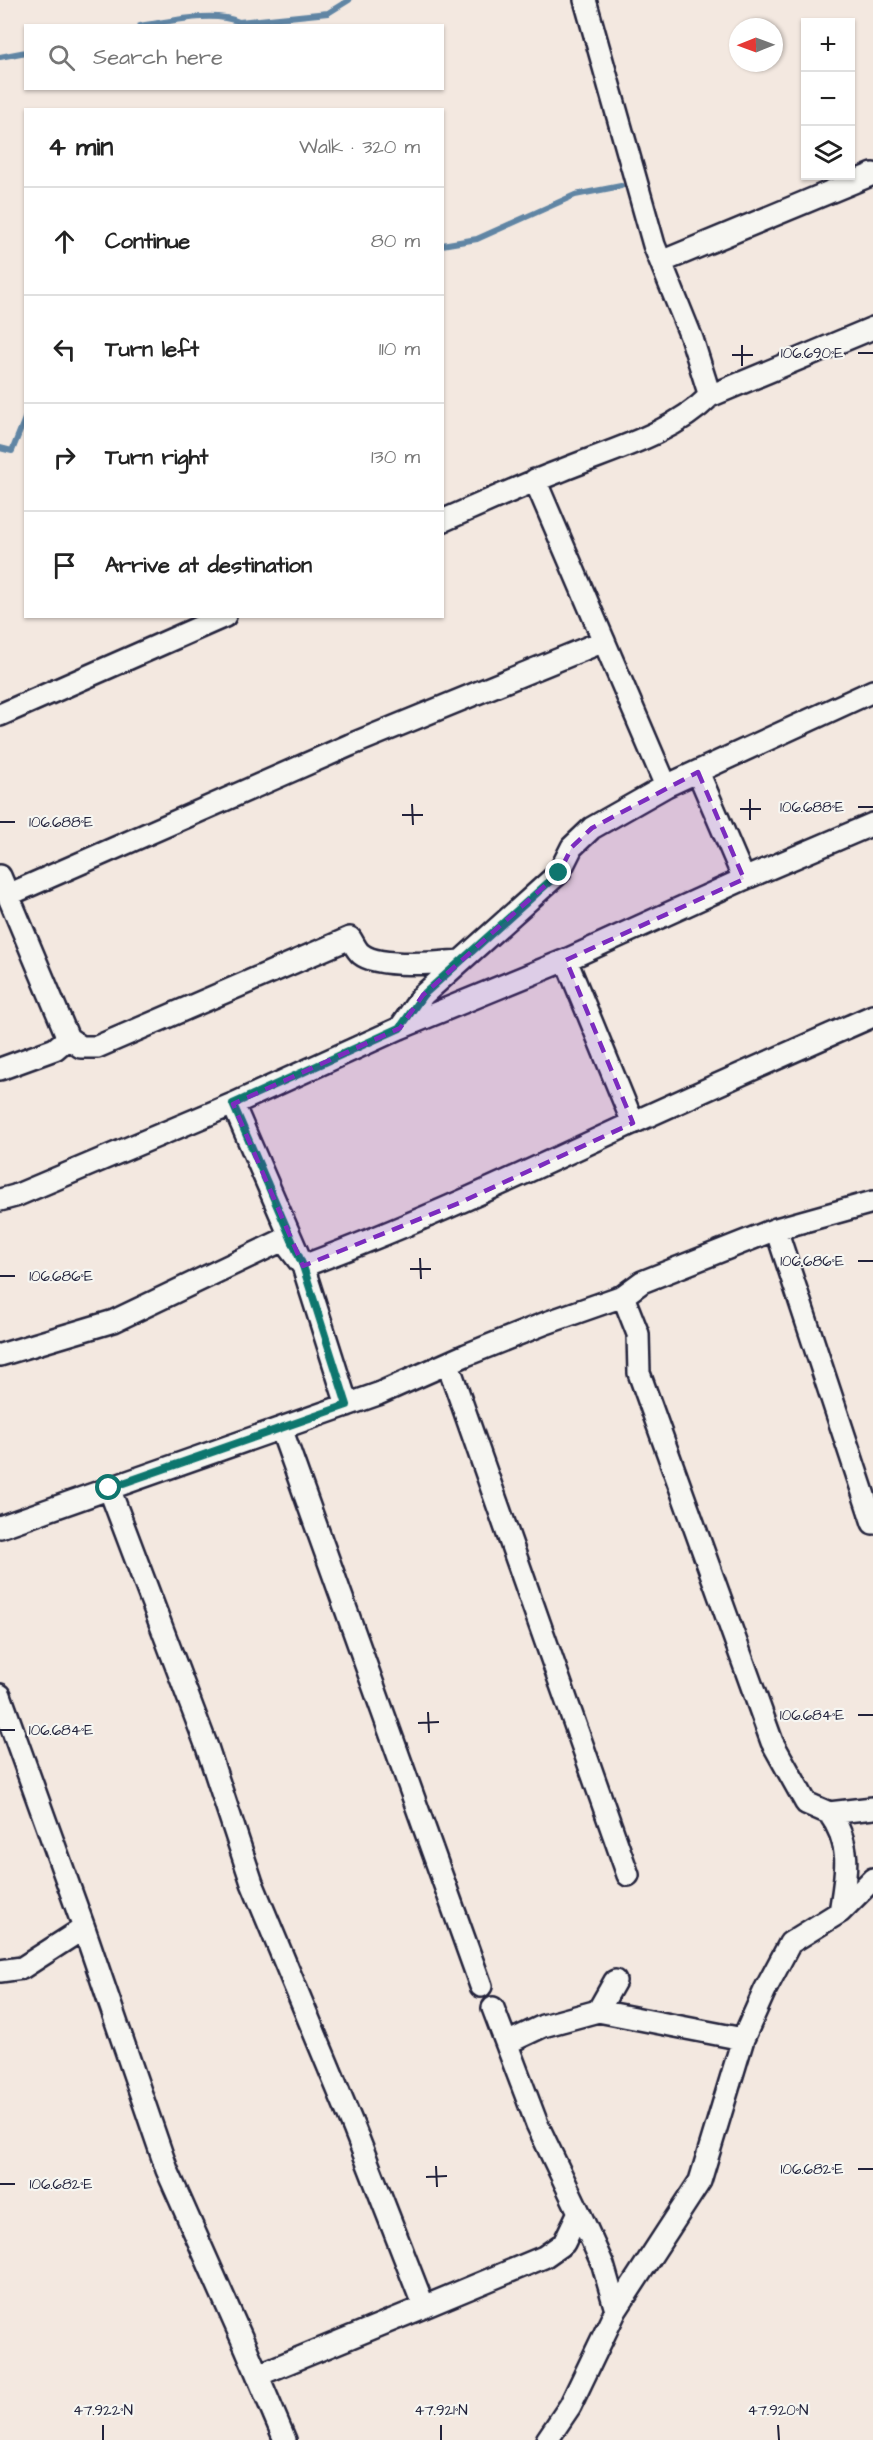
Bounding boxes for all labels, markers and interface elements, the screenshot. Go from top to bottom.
north arrow [729,18,783,72]
map controls [801,18,855,180]
button: + [801,18,855,72]
search box [24,24,444,90]
icon: search [45,41,78,74]
text: Search here [93,42,223,73]
button: − [801,72,855,126]
button: layers [801,126,855,180]
text: 4 min [48,129,113,165]
text: Walk · 320 m [299,133,420,161]
icon: ahead [48,225,81,258]
text: Continue [105,226,190,257]
text: 80 m [371,227,420,255]
icon: left [48,333,81,366]
text: Turn left [105,334,199,365]
text: 110 m [379,335,420,363]
text: 106.690°E [781,343,843,364]
icon: right [48,441,81,474]
text: Turn right [105,442,208,473]
text: 130 m [371,443,420,471]
icon: arrive [48,549,81,582]
text: Arrive at destination [105,550,312,581]
text: 106.688°E [780,797,844,818]
text: 106.688°E [29,812,93,833]
route end [545,859,571,885]
text: 106.686°E [780,1251,844,1272]
text: 106.686°E [29,1266,93,1287]
route start [95,1474,121,1500]
text: 106.684°E [780,1705,844,1726]
text: 106.684°E [29,1720,93,1741]
text: 106.682°E [781,2159,844,2180]
text: 106.682°E [30,2174,93,2195]
text: 47.922°N [73,2400,133,2421]
text: 47.921°N [414,2400,468,2421]
text: 47.920°N [748,2400,808,2421]

